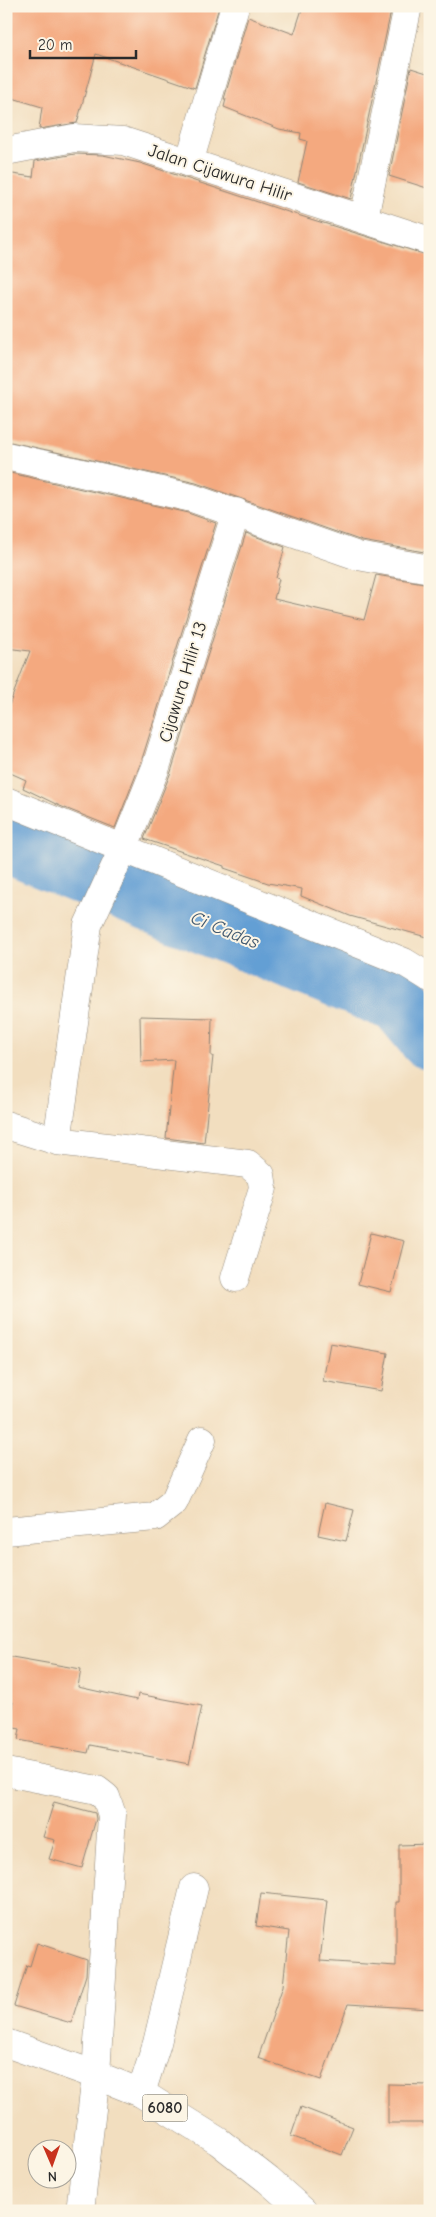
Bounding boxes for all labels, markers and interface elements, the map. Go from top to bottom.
scale bar [30,28,136,60]
text: 20 m [38,36,72,54]
street label: Jalan Cijawura Hilir [146,140,295,206]
street label: Cijawura Hilir 13 [155,619,211,745]
water label: Ci Cadas [188,906,262,954]
road number: 6080 [142,2094,188,2122]
north arrow [28,2140,78,2190]
text: N [48,2168,57,2185]

